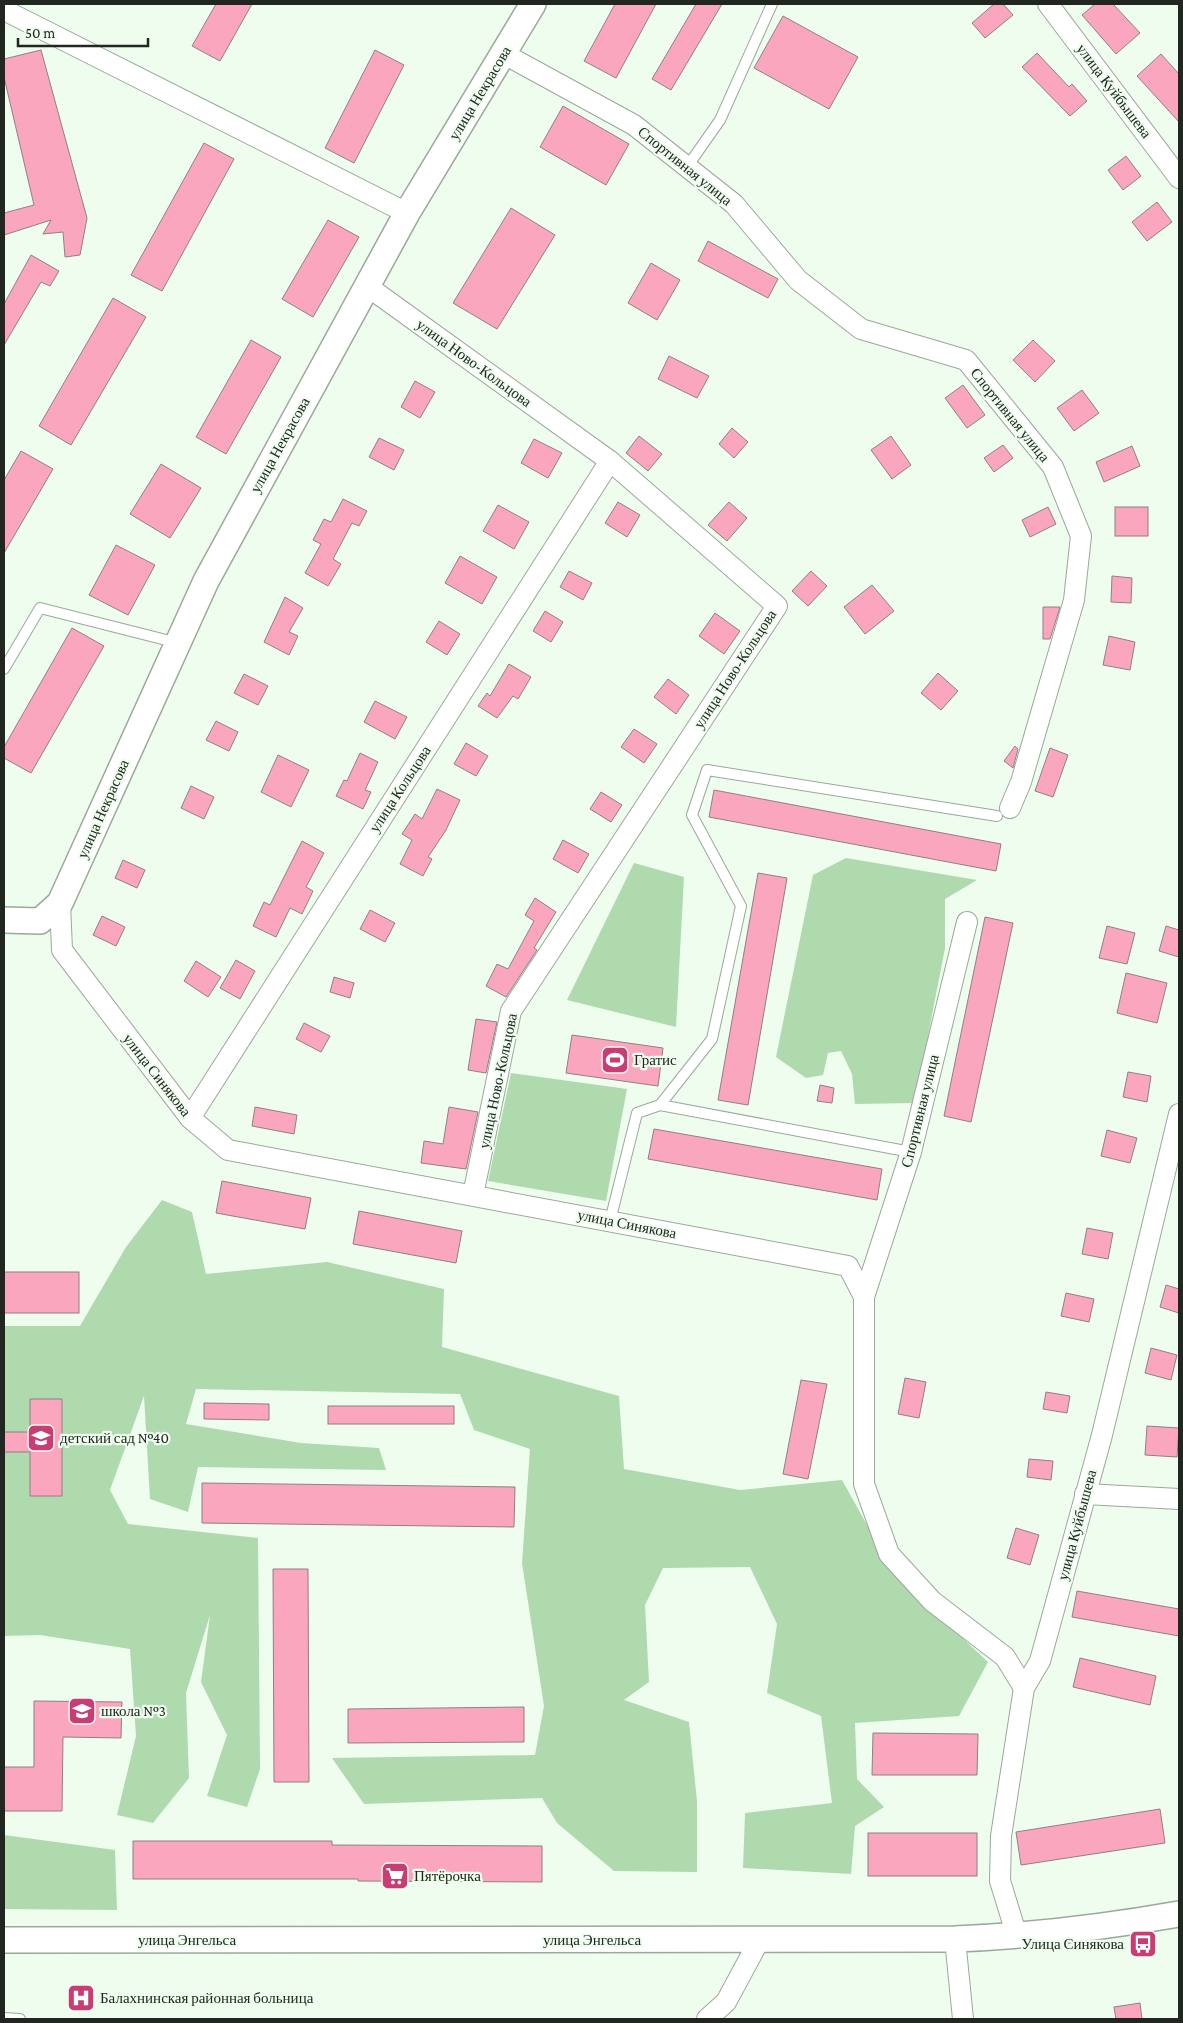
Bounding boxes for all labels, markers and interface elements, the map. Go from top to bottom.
scale bar [18,15,148,47]
text: 50 m [25,25,55,41]
street label: улица Куйбышева [1073,41,1155,141]
street label: улица Некрасова [446,43,514,143]
street label: Спортивная улица [635,123,735,209]
street label: улица Ново-Кольцова [413,316,535,410]
street label: Спортивная улица [967,365,1053,465]
street label: улица Некрасова [247,394,313,495]
street label: улица Ново-Кольцова [691,606,779,731]
street label: улица Кольцова [366,743,434,835]
street label: улица Некрасова [74,757,132,861]
street label: улица Ново-Кольцова [476,1011,520,1150]
street label: улица Синякова [120,1031,194,1120]
sports icon: Гратис [600,1045,630,1075]
place label: Гратис [634,1052,677,1068]
street label: Спортивная улица [898,1052,942,1169]
street label: улица Синякова [576,1207,678,1241]
school or university icon: детский сад №40 [26,1423,56,1453]
place label: детский сад №40 [60,1430,169,1446]
street label: улица Куйбышева [1055,1468,1100,1582]
school or university icon: школа №3 [67,1696,97,1726]
place label: школа №3 [101,1703,166,1719]
supermarket icon: Пятёрочка [380,1861,410,1891]
place label: Пятёрочка [414,1868,481,1884]
bus stop icon: Улица Синякова [1128,1929,1158,1959]
street label: улица Энгельса [138,1932,236,1948]
street label: улица Энгельса [543,1932,641,1948]
place label: Улица Синякова [1022,1936,1124,1952]
hospital icon: Балахнинская районная больница [66,1983,96,2013]
place label: Балахнинская районная больница [100,1990,314,2006]

